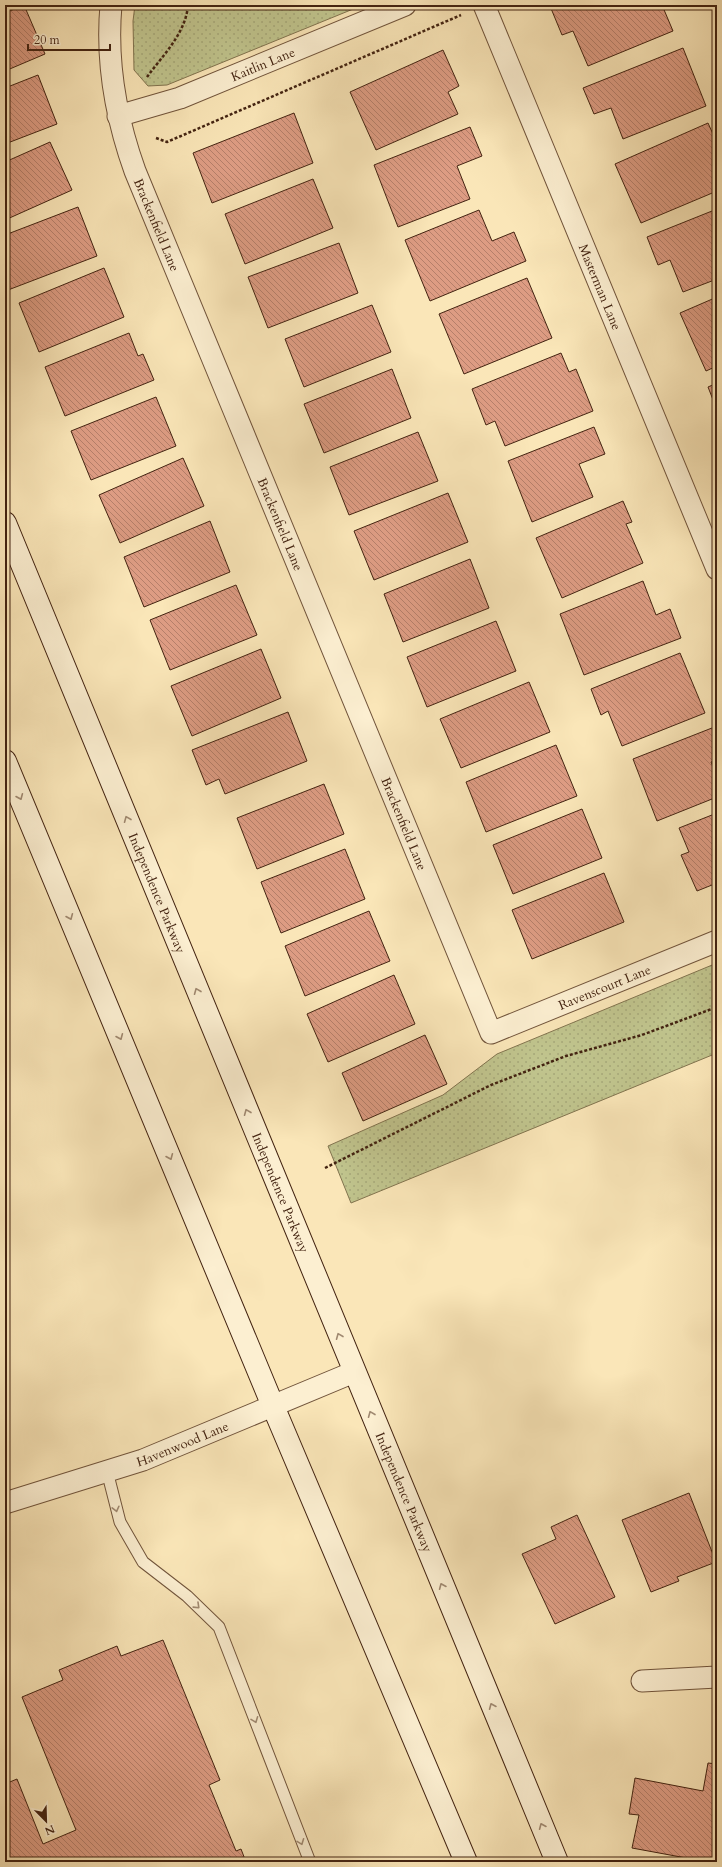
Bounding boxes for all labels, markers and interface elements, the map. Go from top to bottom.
scale bar [28,26,110,52]
text: 20 m [34,32,61,48]
street label: Kaitlin Lane [228,43,298,86]
street label: Brackenfield Lane [129,176,183,274]
street label: Masterman Lane [574,242,625,333]
street label: Brackenfield Lane [253,475,307,574]
street label: Brackenfield Lane [376,775,431,873]
one-way arrow [15,793,23,801]
one-way arrow [123,816,131,823]
street label: Independence Parkway [124,830,189,956]
one-way arrow [65,913,73,921]
street label: Ravenscourt Lane [556,961,654,1015]
one-way arrow [194,988,202,995]
one-way arrow [115,1034,123,1041]
one-way arrow [244,1108,252,1116]
street label: Independence Parkway [247,1130,313,1256]
one-way arrow [165,1154,173,1161]
one-way arrow [336,1332,344,1340]
one-way arrow [368,1411,376,1418]
street label: Havenwood Lane [134,1417,231,1472]
street label: Independence Parkway [371,1429,436,1555]
one-way arrow [112,1506,120,1512]
one-way arrow [439,1582,447,1590]
one-way arrow [192,1602,200,1609]
one-way arrow [489,1702,497,1710]
one-way arrow [250,1717,258,1724]
north arrow [26,1801,66,1841]
text: N [42,1821,57,1839]
one-way arrow [539,1823,547,1830]
one-way arrow [297,1838,305,1845]

